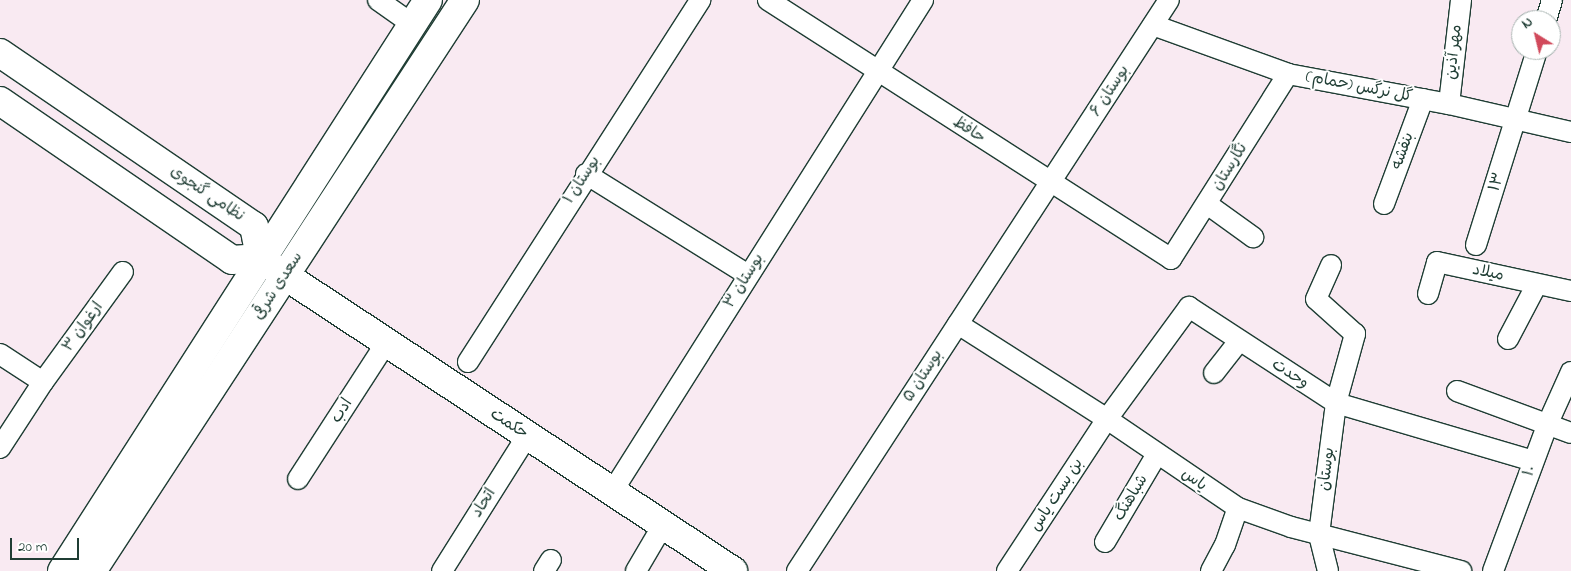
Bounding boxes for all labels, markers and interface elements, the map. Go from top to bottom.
north arrow [1511,10,1561,60]
text: N [1517,12,1537,35]
street label: مهر آذین [1442,23,1466,81]
street label: بوستان ۶ [1086,62,1134,120]
street label: گل نرگس (حمام) [1304,67,1414,107]
street label: حافظ [949,112,989,148]
street label: بنفشه [1387,130,1419,172]
street label: نگارستان [1208,140,1252,194]
street label: بوستان ۱ [559,152,605,208]
street label: نظامی گنجوی [166,162,248,226]
street label: ۱۳ [1485,170,1509,194]
street label: سعدی شرقی [249,248,307,324]
street label: بوستان ۳ [720,250,768,312]
street label: میلاد [1470,260,1506,286]
street label: ارغوان ۳ [58,298,108,356]
street label: بوستان ۵ [899,346,947,406]
street label: وحدت [1268,355,1312,393]
street label: ادب [327,395,357,427]
street label: حکمت [486,405,532,443]
street label: بوستان [1315,446,1339,492]
street label: بن بست یاس [1026,455,1088,535]
street label: ۱۰ [1519,463,1541,479]
street label: یاس [1177,464,1211,496]
street label: شباهنگ [1110,471,1152,525]
street label: اتحاد [468,485,500,521]
scale bar [12,528,81,560]
text: 20 m [18,536,47,558]

